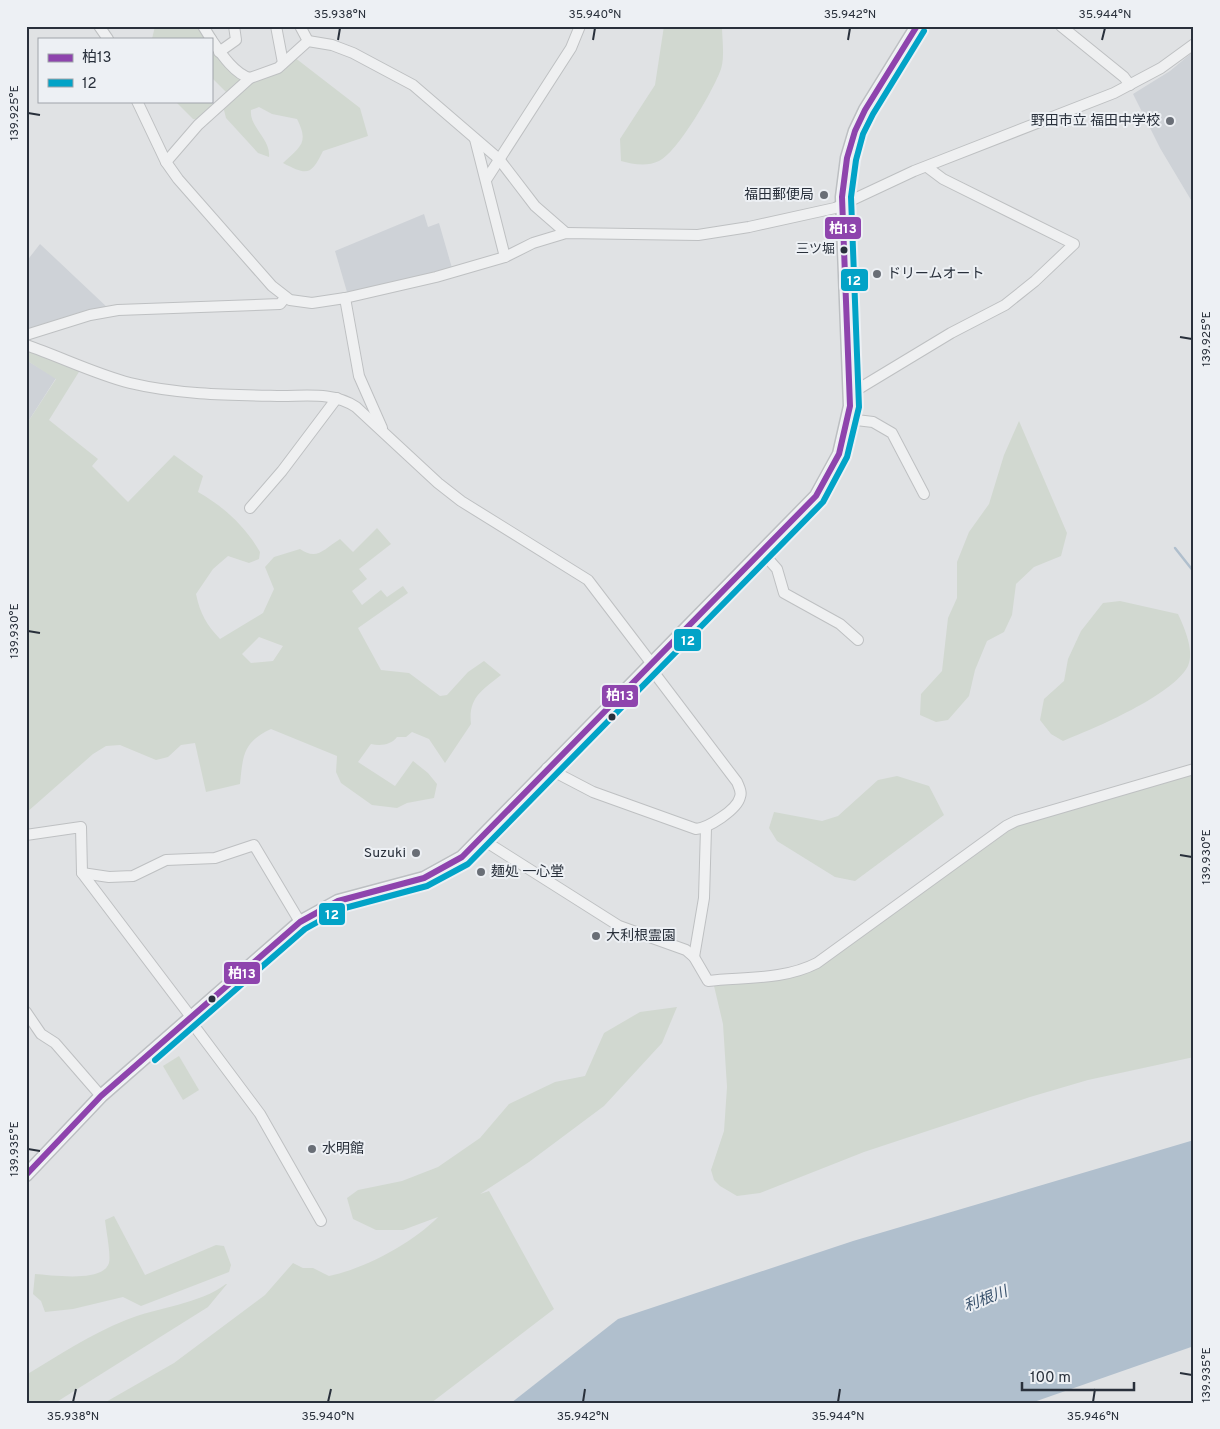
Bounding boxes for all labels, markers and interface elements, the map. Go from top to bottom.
text: 35.938°N [314,7,366,23]
text: 35.940°N [568,7,622,23]
text: 35.942°N [824,7,876,23]
text: 35.944°N [1079,7,1131,23]
legend [38,38,212,102]
text: 柏13 [82,49,112,68]
text: 12 [82,75,97,94]
text: 139.925°E [7,85,23,141]
place label: 野田市立 福田中学校 [1031,113,1160,130]
marker: 野田市立 福田中学校 [1164,115,1176,127]
place label: 福田郵便局 [744,187,814,204]
marker: 福田郵便局 [818,189,830,201]
line badge: 柏13 [824,216,862,240]
text: 柏13 [829,221,857,238]
place label: 三ツ堀 [796,242,835,258]
marker: 三ツ堀 [839,245,849,255]
place label: ドリームオート [887,266,985,283]
line badge: 12 [840,268,869,292]
marker: ドリームオート [871,268,883,280]
text: 12 [847,273,861,290]
text: 139.925°E [1199,311,1215,367]
text: 139.930°E [7,603,23,659]
line badge: 12 [673,628,702,652]
text: 12 [681,633,695,650]
line badge: 柏13 [601,684,639,708]
text: 柏13 [606,688,634,705]
unlabelled marker [607,712,617,722]
text: 139.930°E [1199,829,1215,885]
place label: Suzuki [364,845,406,862]
marker: Suzuki [410,847,422,859]
place label: 麺処 一心堂 [491,864,564,881]
marker: 麺処 一心堂 [475,866,487,878]
line badge: 12 [318,902,346,926]
text: 12 [325,907,339,924]
place label: 大利根霊園 [606,928,676,945]
marker: 大利根霊園 [590,930,602,942]
line badge: 柏13 [223,961,261,985]
text: 柏13 [228,966,256,983]
unlabelled marker [207,994,217,1004]
text: 139.935°E [7,1121,23,1177]
place label: 水明館 [322,1141,364,1158]
marker: 水明館 [306,1143,318,1155]
water label: 利根川 [962,1282,1012,1317]
text: 139.935°E [1199,1347,1215,1403]
scale bar [1022,1359,1135,1391]
text: 100 m [1030,1369,1071,1388]
text: 35.938°N [47,1409,99,1425]
text: 35.940°N [301,1409,355,1425]
text: 35.942°N [557,1409,609,1425]
text: 35.944°N [812,1409,864,1425]
text: 35.946°N [1067,1409,1119,1425]

